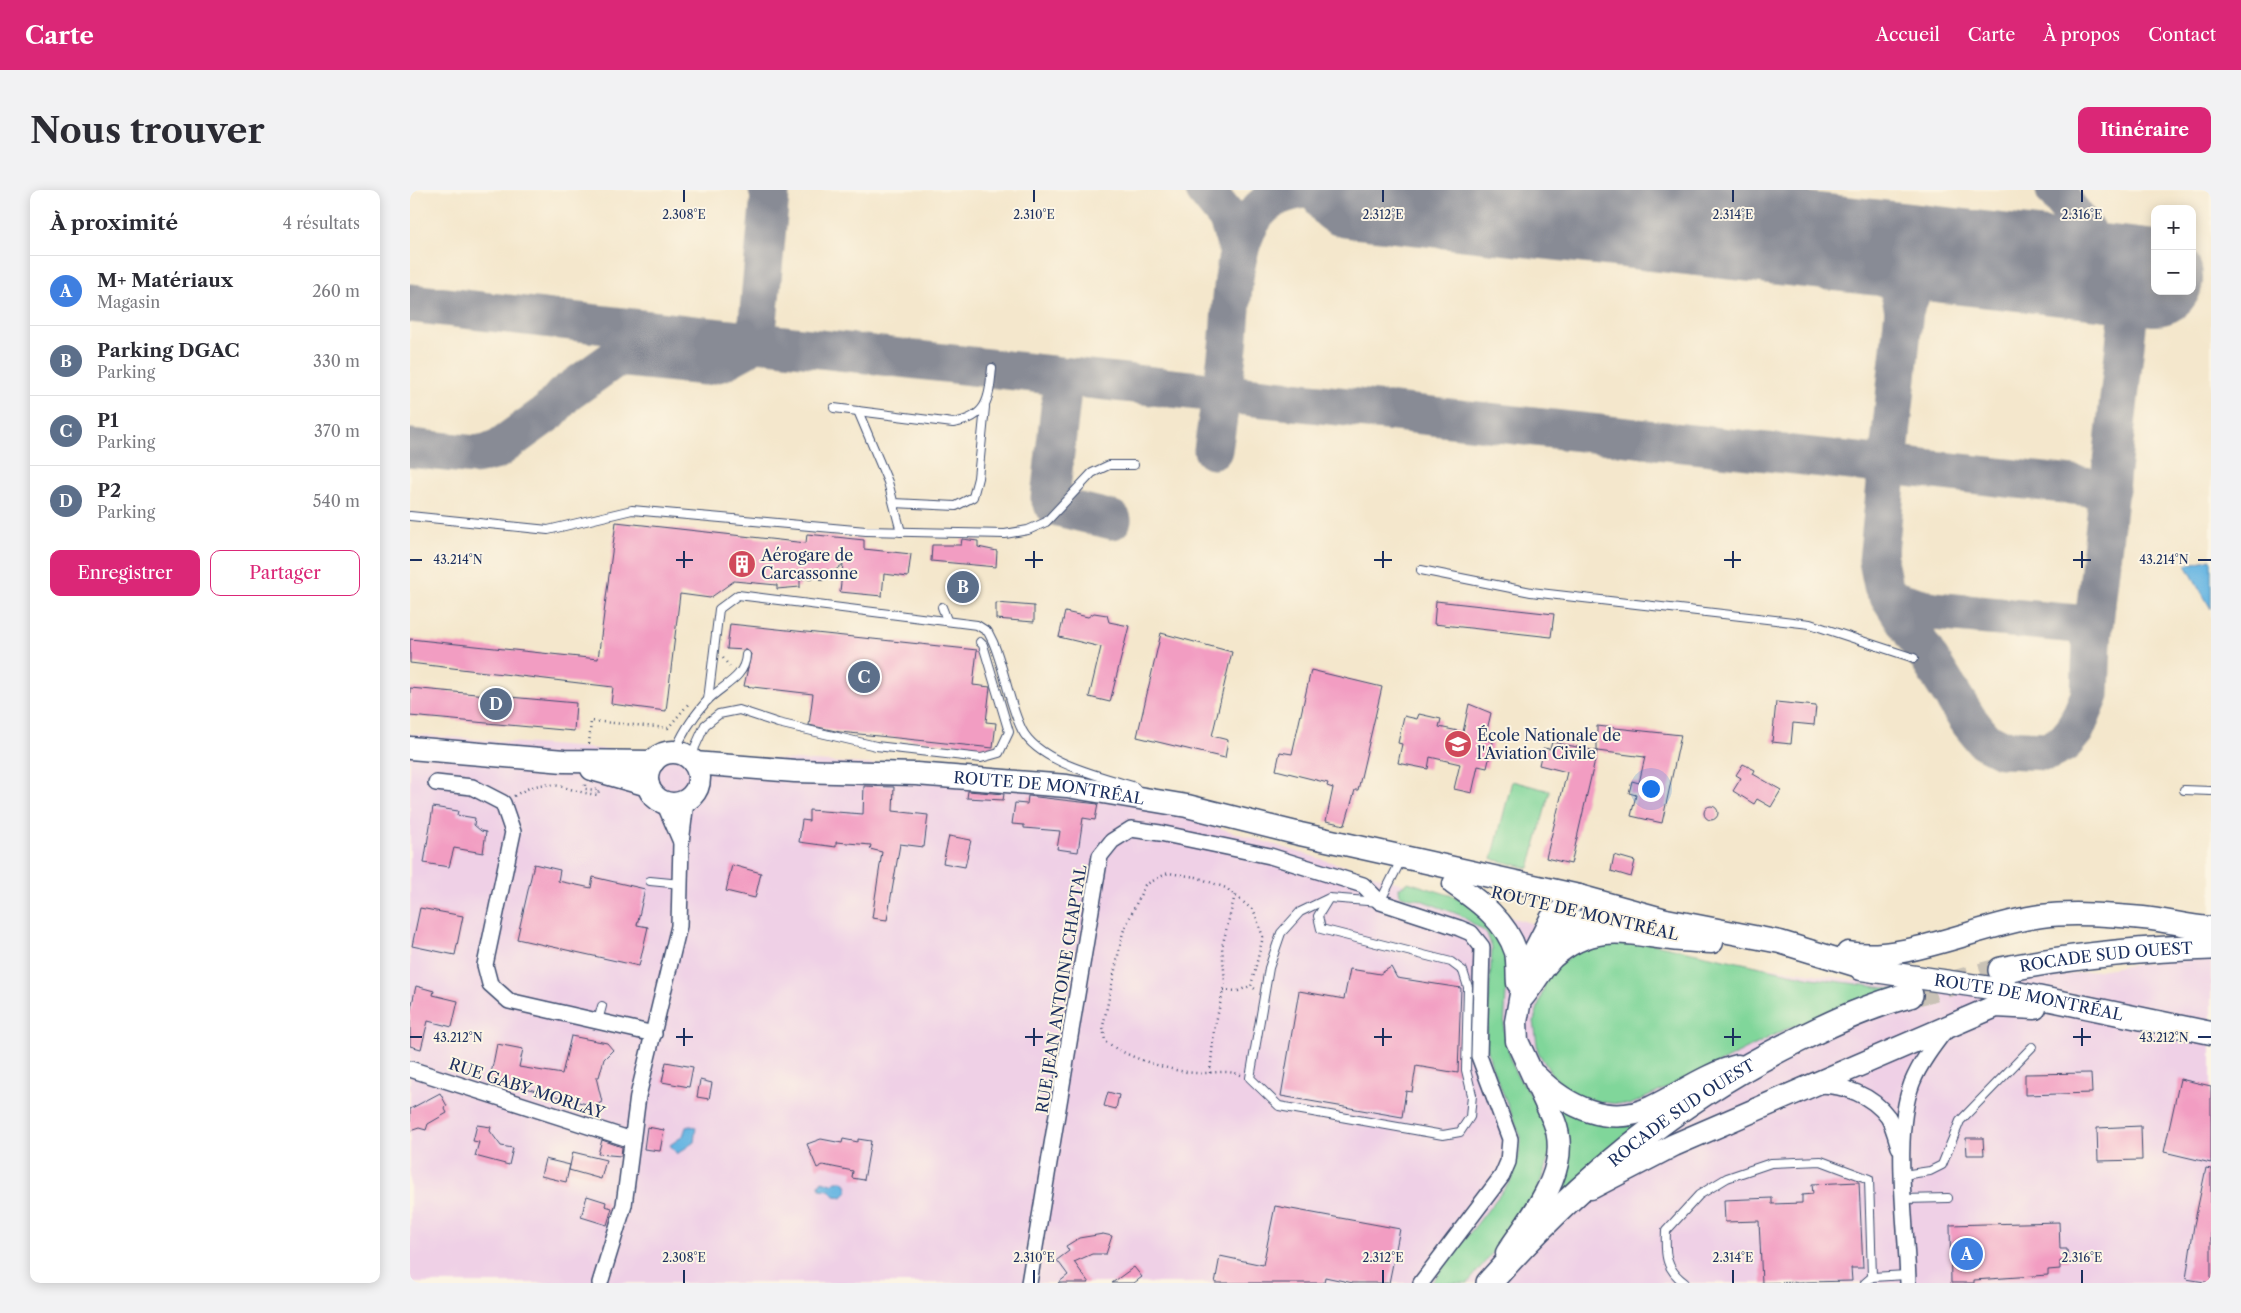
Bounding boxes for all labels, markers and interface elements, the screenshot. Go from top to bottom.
text: Carte [25,21,94,50]
text: Accueil [1876,24,1940,46]
text: Carte [1968,24,2015,46]
text: À propos [2043,24,2120,46]
text: Contact [2148,24,2216,46]
button: Itinéraire [2078,107,2211,153]
text: Nous trouver [30,109,265,152]
map controls [2151,205,2196,295]
button: + [2151,205,2196,250]
text: 2.308°E [662,207,706,222]
text: 2.310°E [1013,207,1055,222]
text: 2.312°E [1363,207,1403,222]
text: 2.314°E [1713,207,1753,222]
text: 2.316°E [2062,207,2102,222]
text: À proximité [50,210,178,235]
text: 4 résultats [283,213,360,233]
button: − [2151,250,2196,295]
text: M+ Matériaux [97,269,233,292]
text: A [60,281,72,301]
text: 260 m [312,281,360,301]
text: Magasin [97,292,160,312]
text: Parking DGAC [97,339,240,362]
text: B [60,351,72,371]
text: 330 m [313,351,360,371]
text: Parking [97,362,155,382]
text: P1 [97,409,119,432]
text: C [60,421,72,441]
text: 370 m [314,421,360,441]
text: Parking [97,432,155,452]
text: P2 [97,479,121,502]
text: D [59,491,73,511]
text: 540 m [313,491,360,511]
text: Parking [97,502,155,522]
place label: Aérogare de Carcassonne [760,545,858,583]
building icon: Aérogare de Carcassonne [727,549,757,579]
button: Enregistrer [50,550,200,596]
button: Partager [210,550,360,596]
text: 43.214°N [433,552,483,567]
text: 43.214°N [2139,552,2189,567]
pin: B [947,568,979,606]
pin: C [848,658,880,696]
pin: D [480,685,512,723]
place label: École Nationale de l'Aviation Civile [1477,725,1621,763]
school or university icon: École Nationale de l'Aviation Civile [1443,729,1473,759]
street label: ROUTE DE MONTRÉAL [953,767,1146,809]
your location [1638,776,1664,802]
street label: RUE JEAN ANTOINE CHAPTAL [1031,863,1091,1115]
street label: ROUTE DE MONTRÉAL [1489,882,1681,944]
street label: ROCADE SUD OUEST [2018,938,2193,976]
street label: ROUTE DE MONTRÉAL [1933,970,2125,1025]
text: 43.212°N [433,1030,483,1045]
text: 43.212°N [2139,1030,2189,1045]
street label: RUE GABY MORLAY [447,1053,608,1123]
street label: ROCADE SUD OUEST [1604,1055,1758,1171]
pin: A [1951,1235,1983,1273]
text: 2.308°E [662,1250,706,1265]
text: 2.310°E [1013,1250,1055,1265]
text: 2.312°E [1363,1250,1403,1265]
text: 2.314°E [1713,1250,1753,1265]
text: 2.316°E [2062,1250,2102,1265]

